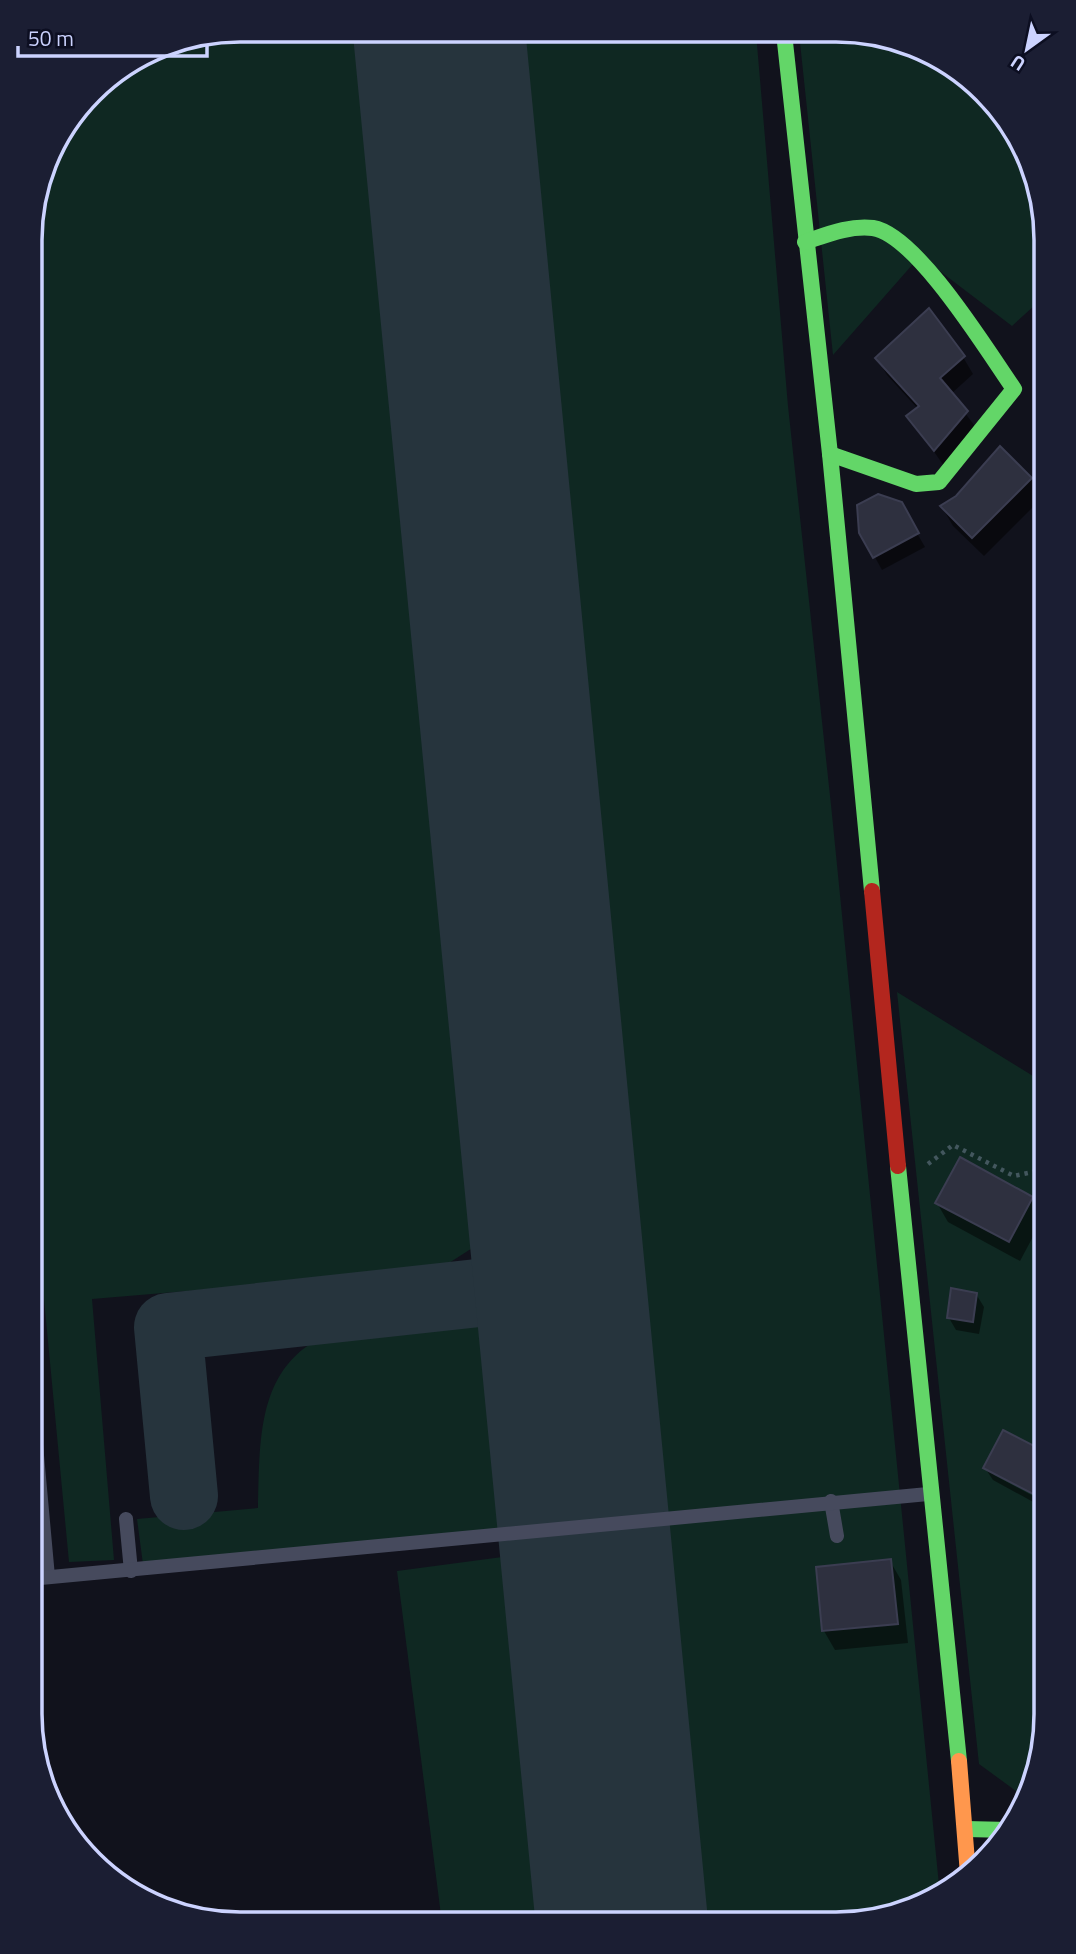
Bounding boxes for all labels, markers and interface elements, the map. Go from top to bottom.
scale bar [18,14,206,58]
north arrow [992,14,1062,84]
text: 50 m [28,22,74,54]
text: U [1004,48,1031,79]

